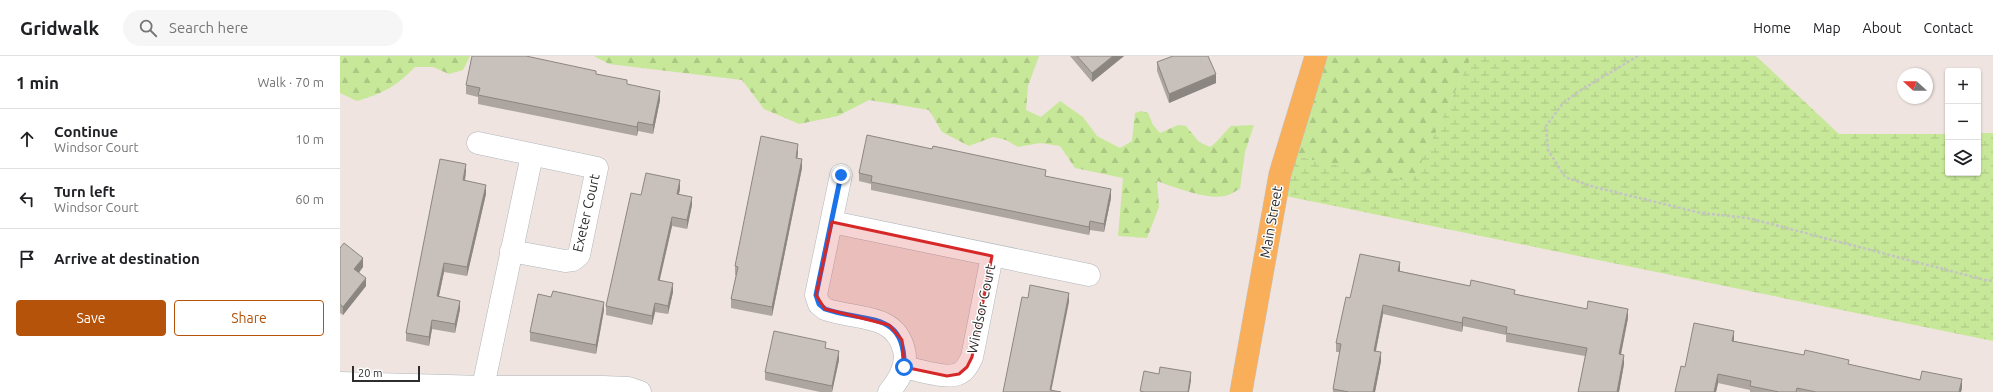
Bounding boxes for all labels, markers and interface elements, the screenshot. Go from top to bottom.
search box [123,10,403,46]
text: Gridwalk [20,17,99,39]
icon: search [137,17,159,39]
text: Search here [169,19,248,36]
text: Home [1753,20,1791,36]
text: Map [1813,20,1841,36]
text: About [1863,20,1902,36]
text: Contact [1924,20,1973,36]
north arrow [1897,68,1933,104]
map controls [1945,68,1981,176]
button: + [1945,68,1981,104]
text: 1 min [16,73,59,92]
text: Walk · 70 m [258,75,324,89]
button: − [1945,104,1981,140]
text: Continue [54,123,118,140]
icon: ahead [16,128,38,150]
text: 10 m [295,132,324,146]
text: Windsor Court [54,140,139,154]
button: layers [1945,140,1981,176]
route end [832,166,850,184]
street label: Exeter Court [569,172,603,254]
text: Turn left [54,183,115,200]
street label: Main Street [1257,184,1285,259]
icon: left [16,188,38,210]
text: 60 m [295,192,324,206]
text: Windsor Court [54,200,139,214]
icon: arrive [16,248,38,270]
text: Arrive at destination [54,250,200,267]
street label: Windsor Court [964,262,998,355]
button: Save [16,300,166,336]
button: Share [174,300,324,336]
route start [895,358,913,376]
scale bar [352,364,420,383]
text: 20 m [358,367,382,379]

